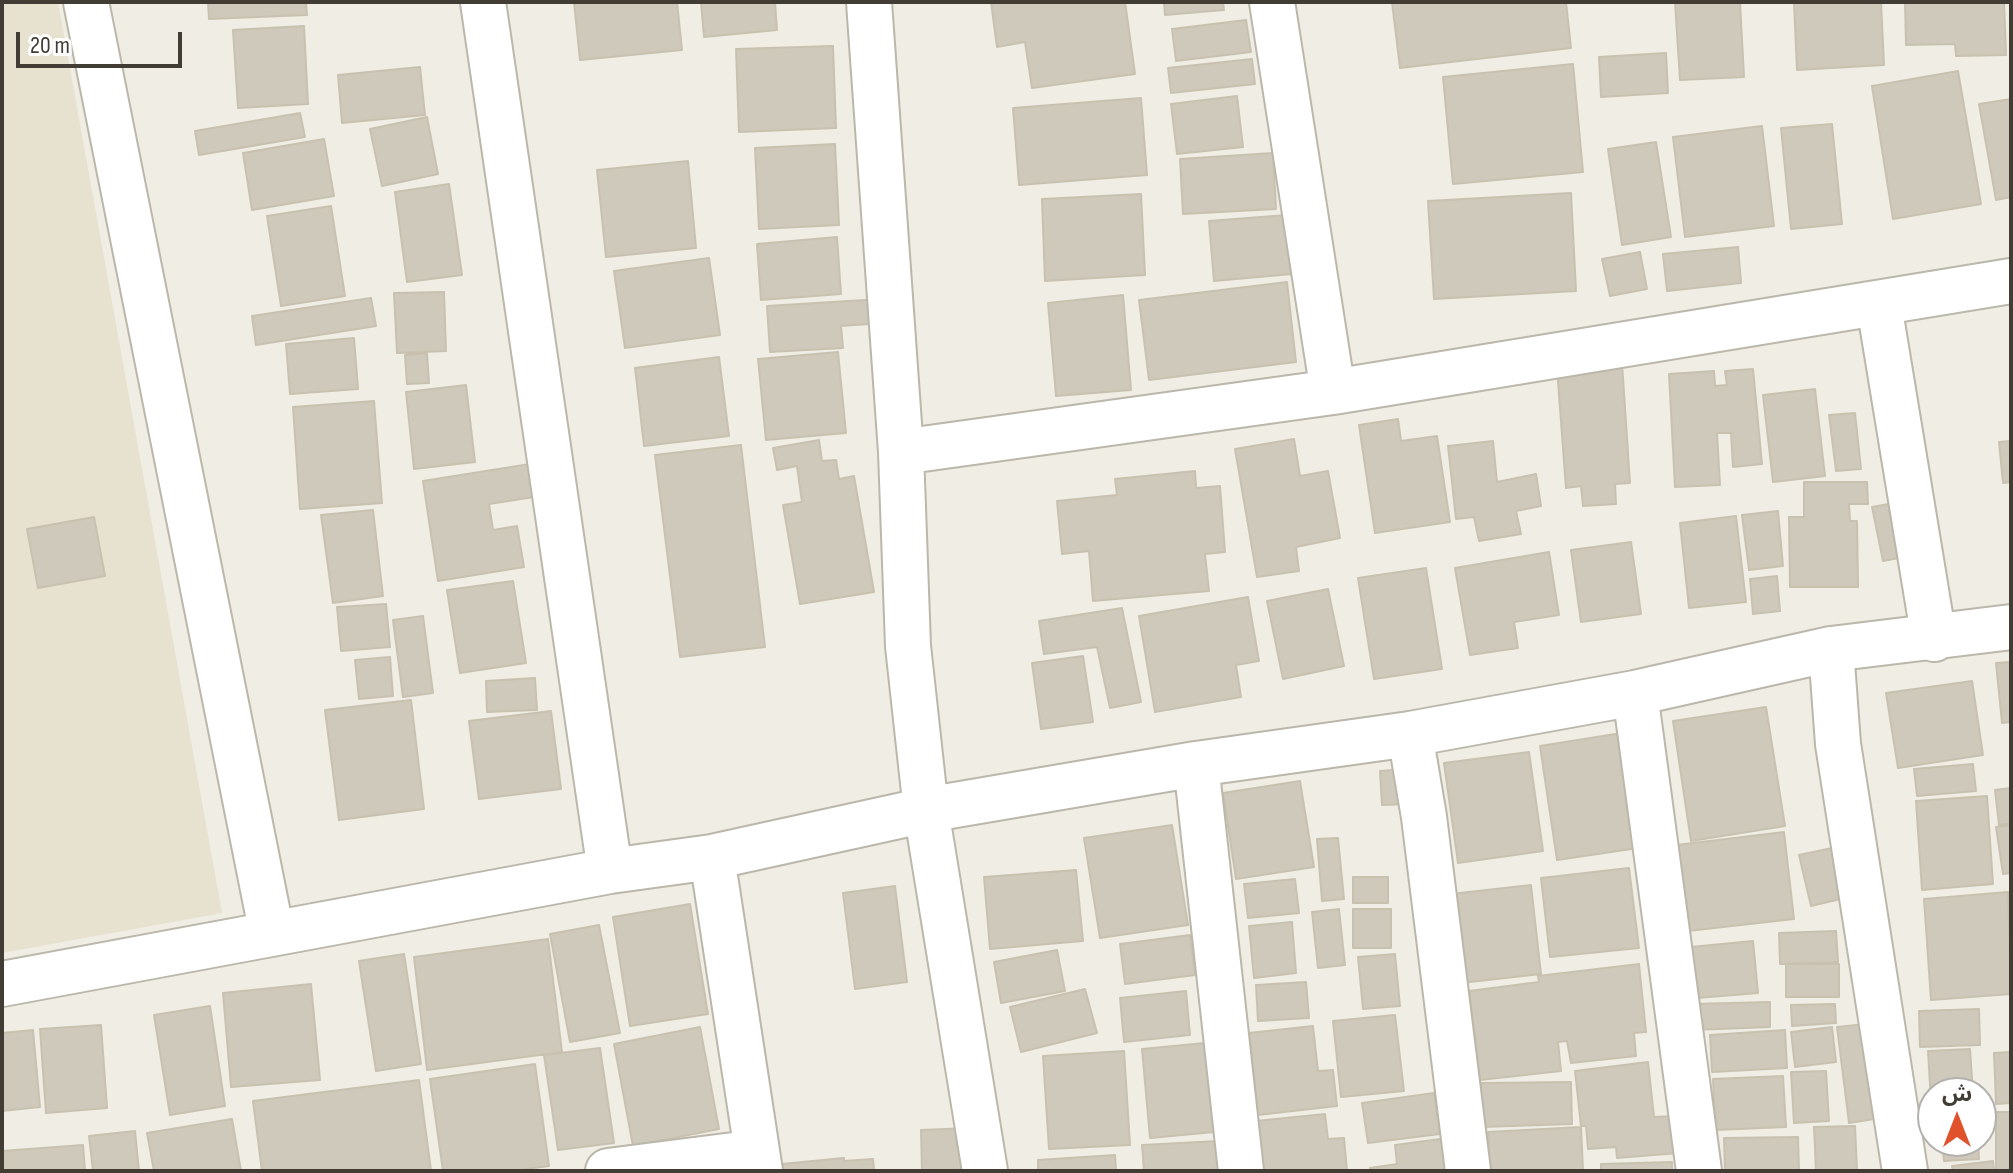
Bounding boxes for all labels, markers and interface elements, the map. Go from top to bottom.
scale bar [20,16,186,66]
text: 20 m [30,31,70,60]
north arrow [1917,1077,1997,1157]
text: ش [1942,1081,1972,1108]

